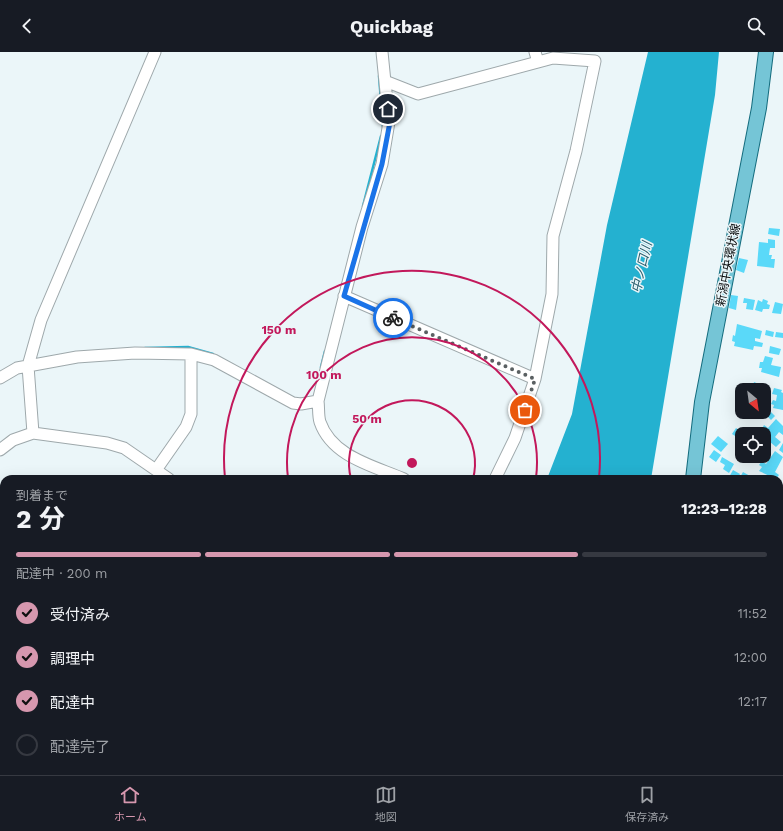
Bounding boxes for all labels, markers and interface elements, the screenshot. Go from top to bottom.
icon: back [16,15,38,37]
icon: search [745,15,767,37]
text: Quickbag [350,16,433,37]
pin [371,92,405,126]
icon: home [377,98,399,120]
street label: 新潟中央環状線 [713,222,743,308]
water label: 中ノ口川 [628,238,655,294]
courier [373,298,413,338]
icon: bike [382,307,404,329]
text: 150 m [262,323,296,337]
text: 100 m [306,368,342,382]
north arrow [735,383,771,419]
map controls [735,383,771,463]
pin [508,393,542,427]
icon: bag [514,399,536,421]
text: 50 m [352,412,382,426]
button: locate [735,427,771,463]
centre of rings [405,456,419,470]
text: 到着まで [16,488,68,503]
text: 12:23–12:28 [681,500,767,518]
text: 2 分 [16,504,65,534]
text: 配達中 · 200 m [16,566,107,581]
icon: check [16,602,38,624]
text: 受付済み [50,606,110,624]
text: 11:52 [738,606,767,621]
icon: check [16,646,38,668]
text: 調理中 [50,650,95,668]
text: 12:00 [734,650,767,665]
icon: check [16,690,38,712]
text: 配達中 [50,694,95,712]
text: 12:17 [738,694,767,709]
text: 配達完了 [50,738,110,756]
tab: ホーム [114,784,147,824]
tab: 地図 [375,784,397,824]
tab: 保存済み [625,784,669,824]

